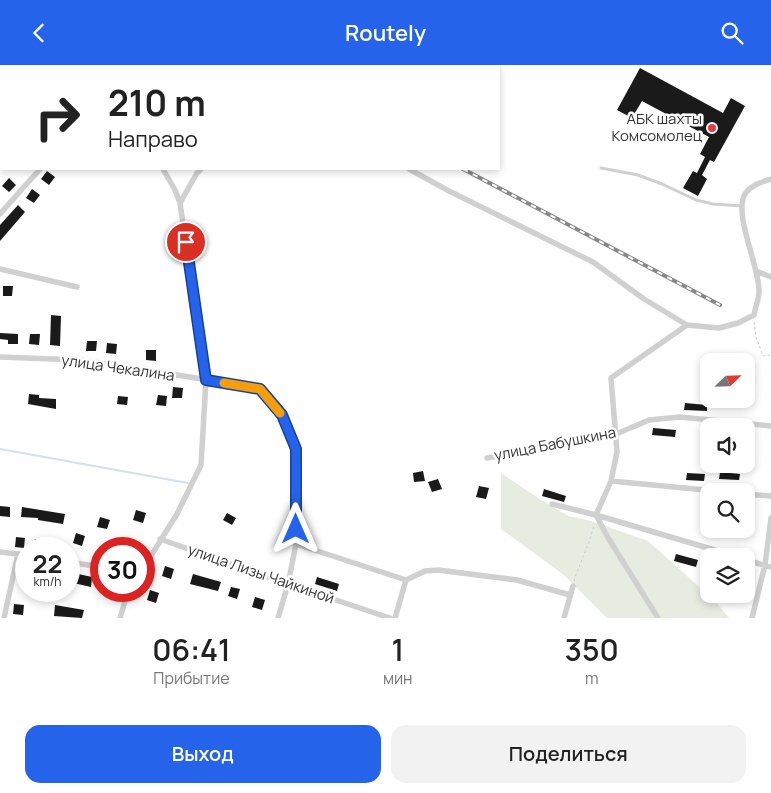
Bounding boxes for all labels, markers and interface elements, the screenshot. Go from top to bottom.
text: Routely [345,18,426,48]
icon: back [25,19,53,47]
icon: search [718,19,746,47]
text: 210 m [108,79,206,127]
icon: right [25,85,90,150]
place label: АБК шахты Комсомолец [612,108,703,146]
marker: АБК шахты Комсомолец [706,122,718,134]
text: Направо [108,124,198,154]
pin [165,221,207,263]
icon: arrive [172,228,200,256]
street label: улица Чекалина [60,349,176,386]
north arrow [700,353,755,407]
map controls [700,353,755,603]
button: sound [700,418,755,473]
street label: улица Бабушкина [492,421,618,466]
button: search [700,483,755,538]
position arrow [269,502,321,554]
speed limit sign: 30 [90,537,155,602]
street label: улица Лизы Чайкиной [185,539,337,609]
text: 22 [33,546,62,581]
button: layers [700,548,755,603]
text: km/h [34,573,61,590]
text: 06:41 [152,629,231,670]
text: 1 [391,629,404,670]
text: 350 [565,629,619,670]
text: Прибытие [153,667,230,689]
text: мин [383,667,413,689]
text: m [585,667,599,689]
button: Выход [25,725,381,783]
button: Поделиться [391,725,746,783]

